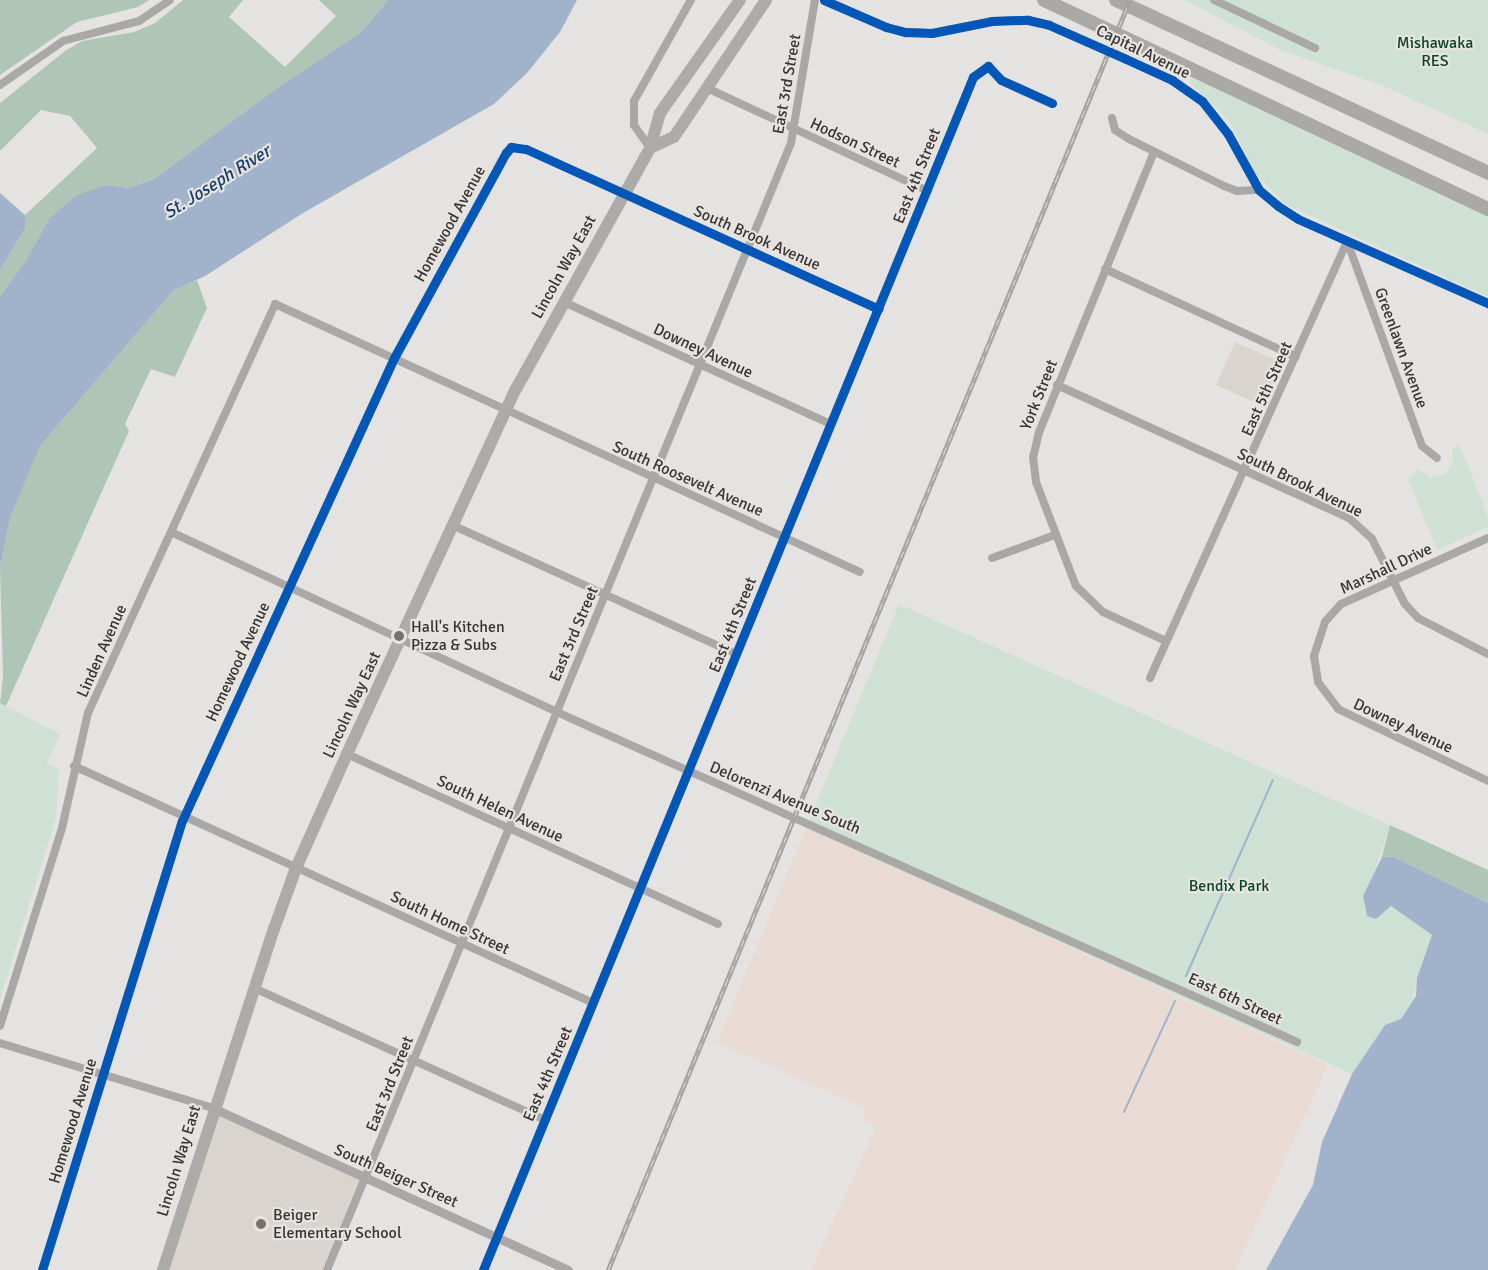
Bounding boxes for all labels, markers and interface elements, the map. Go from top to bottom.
street label: Capital Avenue [1093,21,1193,83]
street label: East 3rd Street [769,32,805,136]
park label: Mishawaka RES [1397,33,1473,71]
street label: Hodson Street [807,114,903,172]
street label: East 4th Street [889,125,945,227]
water label: St. Joseph River [160,141,274,223]
street label: Homewood Avenue [410,163,490,285]
street label: South Brook Avenue [690,201,824,275]
street label: Lincoln Way East [528,212,600,322]
street label: Greenlawn Avenue [1370,285,1432,411]
street label: Downey Avenue [650,320,756,382]
street label: East 5th Street [1238,339,1296,439]
street label: York Street [1016,357,1062,433]
street label: South Roosevelt Avenue [609,437,767,521]
street label: South Brook Avenue [1234,444,1366,522]
street label: Marshall Drive [1337,539,1435,599]
street label: East 4th Street [705,574,761,676]
street label: East 3rd Street [545,584,603,684]
street label: Homewood Avenue [202,599,274,725]
street label: Linden Avenue [73,601,131,701]
place label: Hall's Kitchen Pizza & Subs [411,617,505,655]
marker: Hall's Kitchen Pizza & Subs [392,629,406,643]
street label: Lincoln Way East [319,649,385,761]
street label: Downey Avenue [1350,695,1456,757]
street label: Delorenzi Avenue South [707,757,863,839]
street label: South Helen Avenue [434,771,566,847]
park label: Bendix Park [1189,876,1269,896]
street label: South Home Street [388,887,512,959]
street label: East 6th Street [1185,969,1285,1029]
street label: East 4th Street [519,1024,577,1124]
street label: East 3rd Street [362,1033,418,1135]
street label: Homewood Avenue [45,1056,101,1186]
street label: Lincoln Way East [153,1103,205,1219]
street label: South Beiger Street [331,1140,461,1212]
place label: Beiger Elementary School [273,1205,402,1243]
marker: Beiger Elementary School [254,1217,268,1231]

